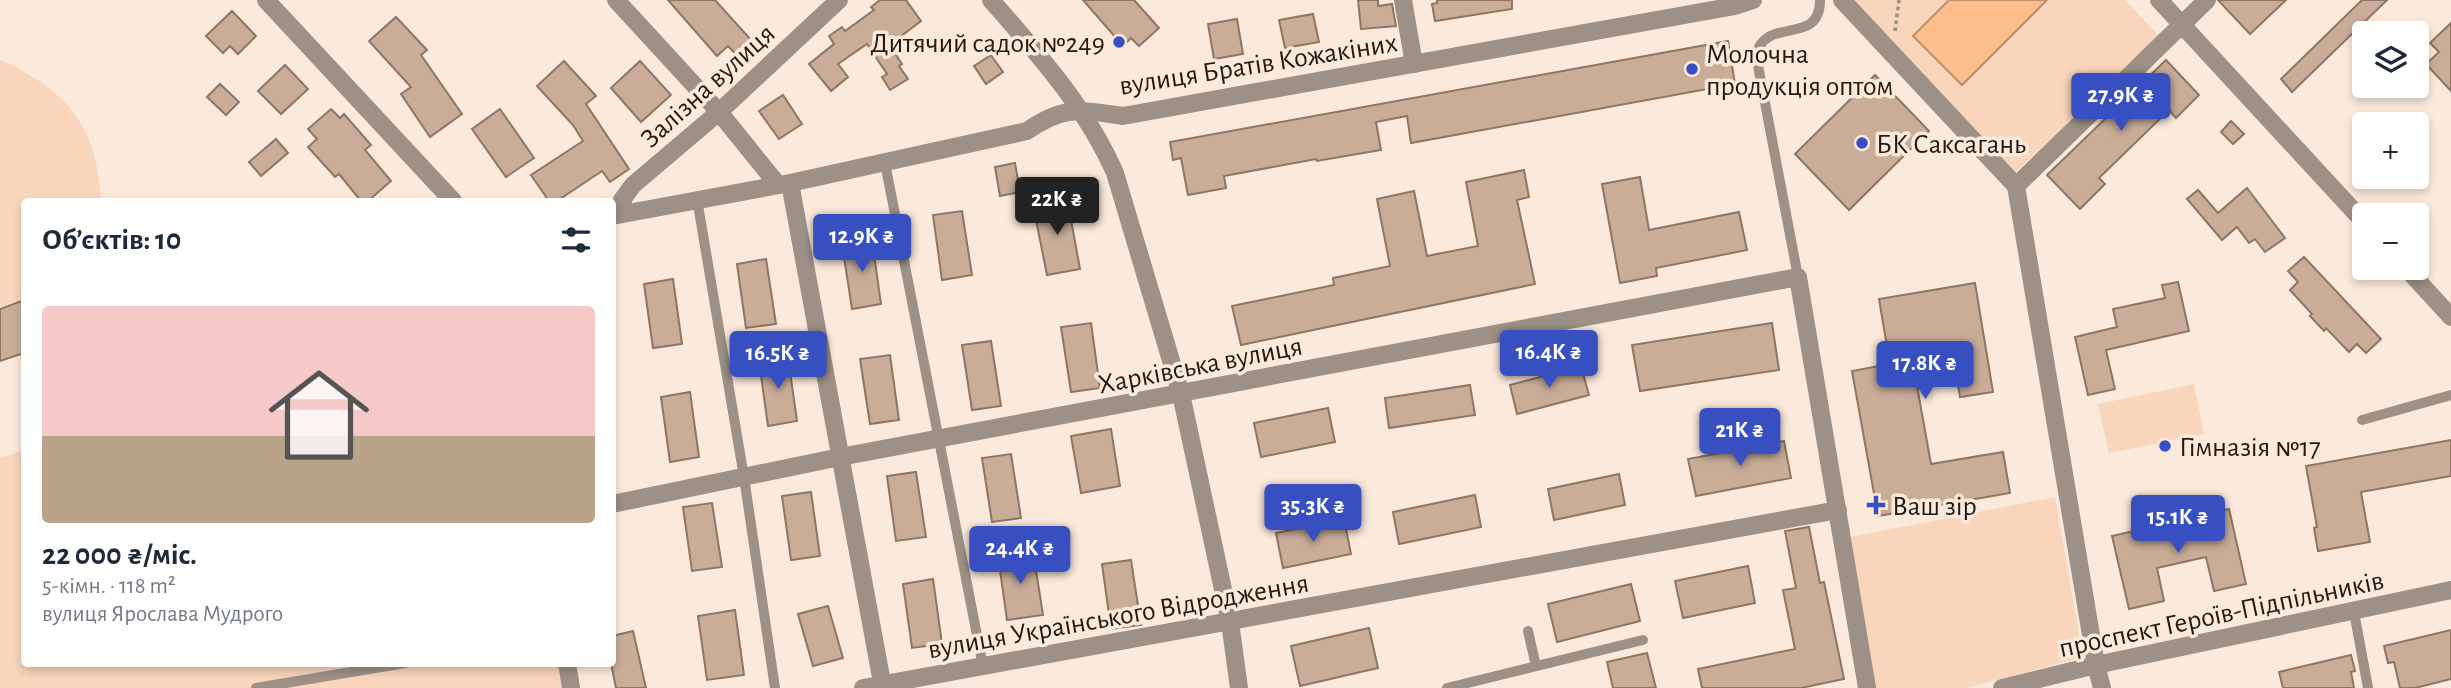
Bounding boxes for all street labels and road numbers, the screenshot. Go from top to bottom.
street label: Залізна вулиця [636,19,781,154]
street label: вулиця Братів Кожакіних [1117,29,1399,101]
street label: Харківська вулиця [1096,332,1305,399]
street label: проспект Героїв-Підпільників [2056,567,2386,663]
street label: вулиця Українського Відродження [926,570,1311,664]

